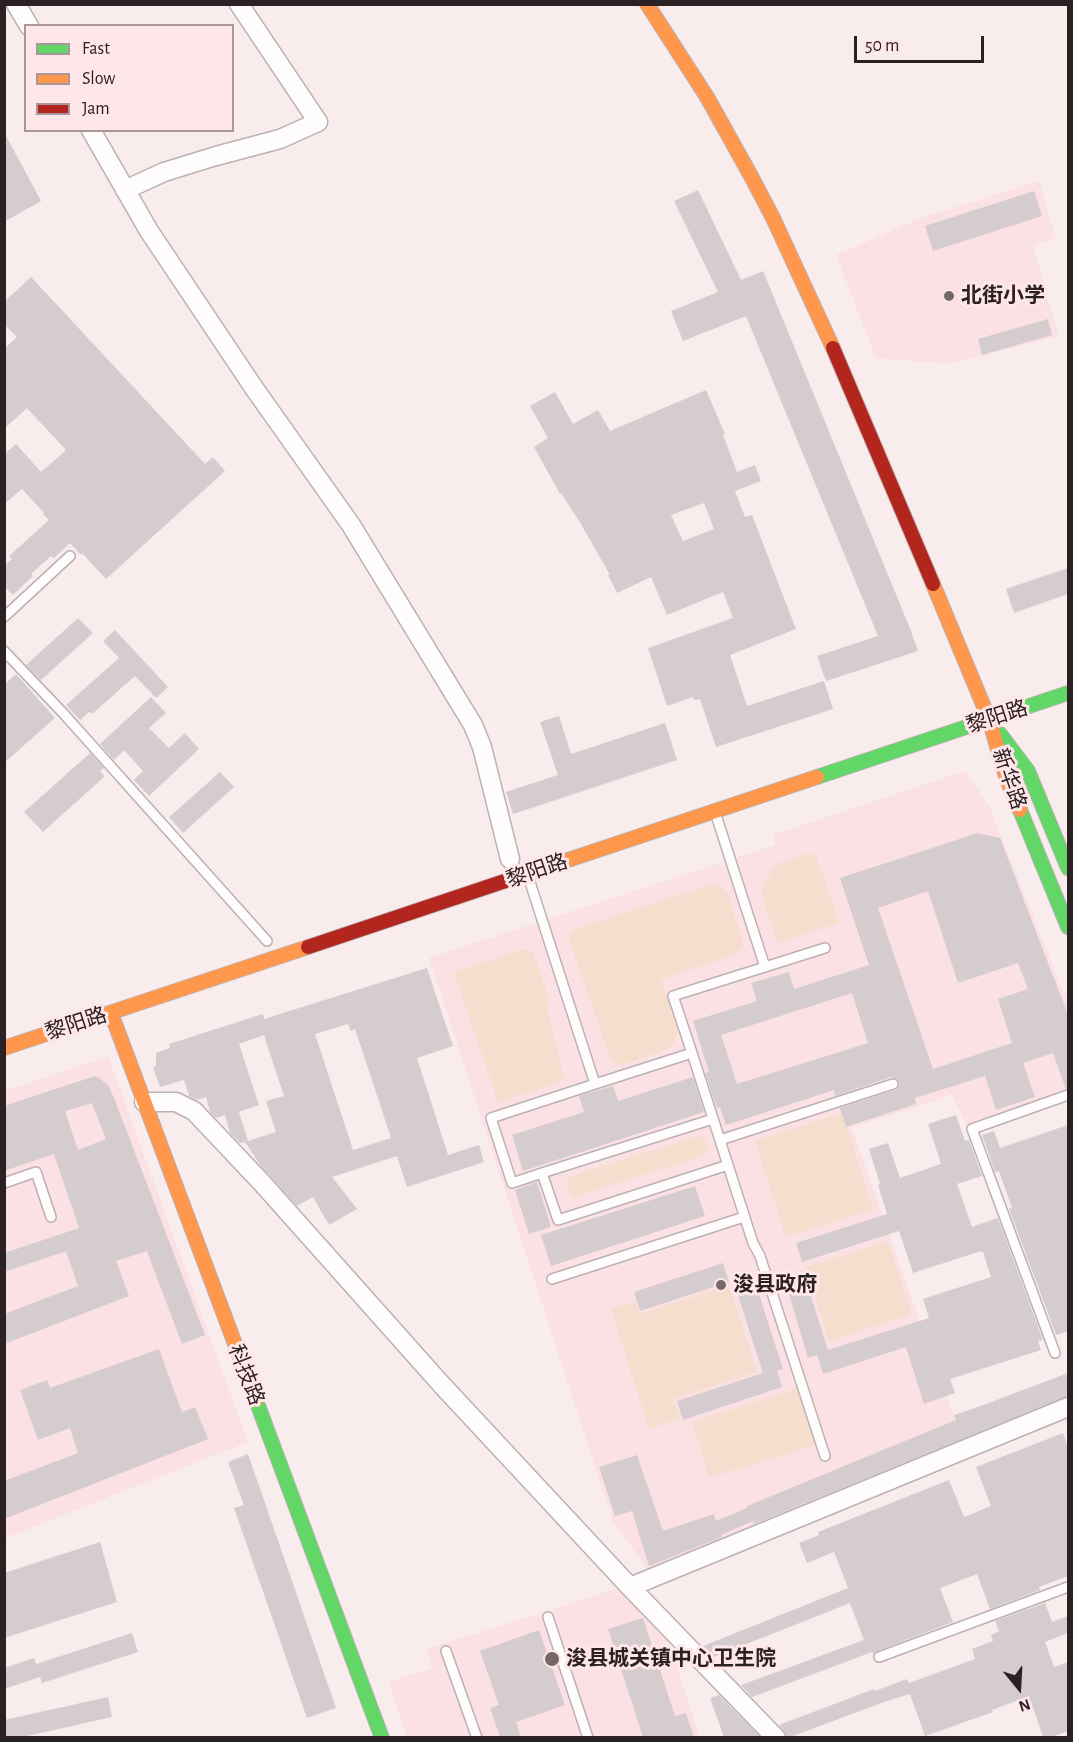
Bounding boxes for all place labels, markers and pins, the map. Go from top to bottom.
place label: 北街小学 [961,283,1045,309]
marker: 北街小学 [942,289,956,303]
place label: 浚县政府 [733,1272,817,1298]
marker: 浚县政府 [714,1278,728,1292]
place label: 浚县城关镇中心卫生院 [566,1646,776,1672]
marker: 浚县城关镇中心卫生院 [543,1650,561,1668]

